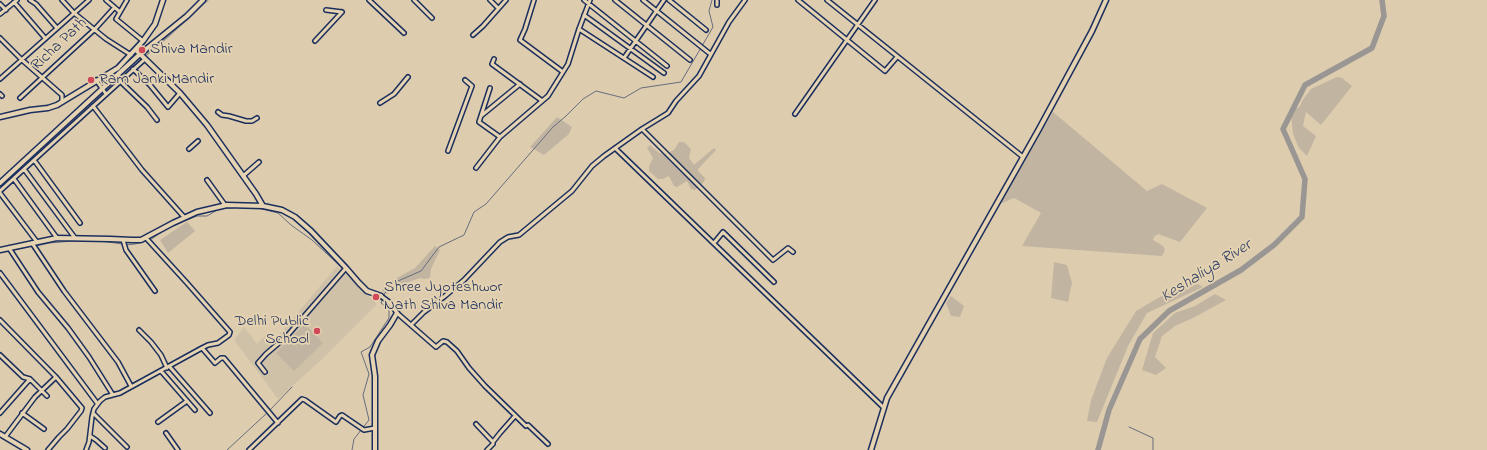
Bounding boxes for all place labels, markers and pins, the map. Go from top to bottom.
place label: Shiva Mandir [150,40,233,60]
marker: Shiva Mandir [137,45,147,55]
place label: Ram Janki Mandir [99,70,214,90]
marker: Ram Janki Mandir [86,75,96,85]
place label: Shree Jyoteshwor Nath Shiva Mandir [384,278,503,316]
marker: Shree Jyoteshwor Nath Shiva Mandir [371,292,381,302]
place label: Delhi Public School [235,312,309,350]
marker: Delhi Public School [312,326,322,336]

